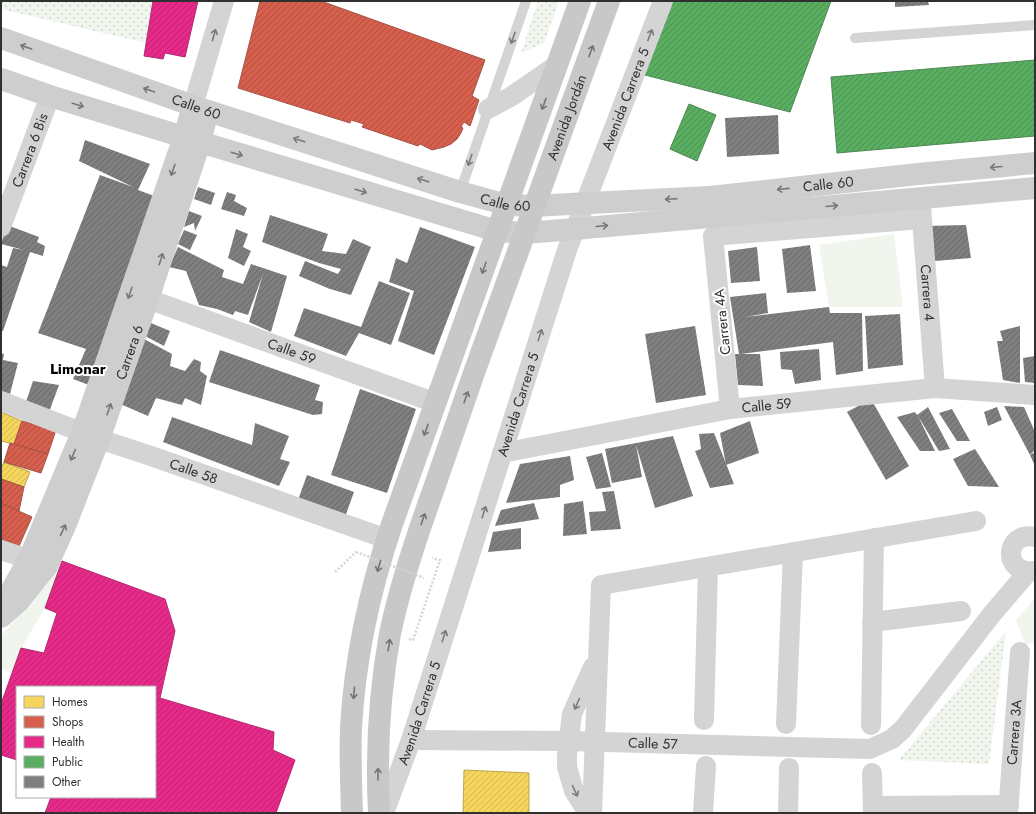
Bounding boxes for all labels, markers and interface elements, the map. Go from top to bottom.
one-way arrow [211,28,218,41]
one-way arrow [647,29,655,41]
one-way arrow [509,31,517,43]
one-way arrow [20,43,33,50]
street label: Avenida Carrera 5 [596,45,654,153]
one-way arrow [587,46,595,58]
street label: Avenida Jordán [542,72,591,163]
one-way arrow [143,86,155,94]
street label: Calle 60 [169,89,223,124]
one-way arrow [539,97,547,109]
one-way arrow [71,102,84,109]
street label: Carrera 6 Bis [7,110,53,190]
one-way arrow [292,136,305,143]
one-way arrow [230,151,243,158]
one-way arrow [466,154,473,167]
one-way arrow [168,163,176,175]
one-way arrow [990,163,1003,171]
street label: Calle 60 [802,171,855,197]
one-way arrow [416,176,429,183]
one-way arrow [777,185,790,192]
one-way arrow [355,188,368,195]
street label: Calle 60 [478,188,531,216]
one-way arrow [665,195,678,202]
one-way arrow [825,202,838,210]
one-way arrow [595,222,608,230]
one-way arrow [157,254,165,266]
one-way arrow [480,262,488,274]
street label: Carrera 4 [916,264,940,322]
one-way arrow [126,286,133,299]
street label: Carrera 4A [709,287,735,356]
street label: Carrera 6 [111,322,148,382]
one-way arrow [537,329,544,342]
street label: Calle 59 [265,333,319,369]
street label: Avenida Carrera 5 [492,350,544,459]
district label: Limonar [50,358,107,380]
one-way arrow [463,390,470,403]
street label: Calle 59 [741,393,793,418]
one-way arrow [106,403,114,415]
one-way arrow [422,424,430,436]
one-way arrow [68,448,76,460]
street label: Calle 58 [167,453,220,489]
one-way arrow [480,507,488,519]
one-way arrow [419,514,427,526]
one-way arrow [60,525,67,537]
one-way arrow [375,559,382,572]
one-way arrow [441,630,448,643]
one-way arrow [385,639,393,652]
street label: Avenida Carrera 5 [393,658,446,768]
legend [16,686,156,798]
one-way arrow [351,687,358,700]
text: Homes [52,693,88,711]
one-way arrow [572,698,580,710]
street label: Carrera 3A [1002,698,1026,766]
text: Shops [52,713,83,731]
text: Health [52,733,84,751]
street label: Calle 57 [628,733,679,754]
text: Public [52,753,83,771]
one-way arrow [374,768,382,781]
text: Other [52,773,82,791]
one-way arrow [572,785,579,797]

